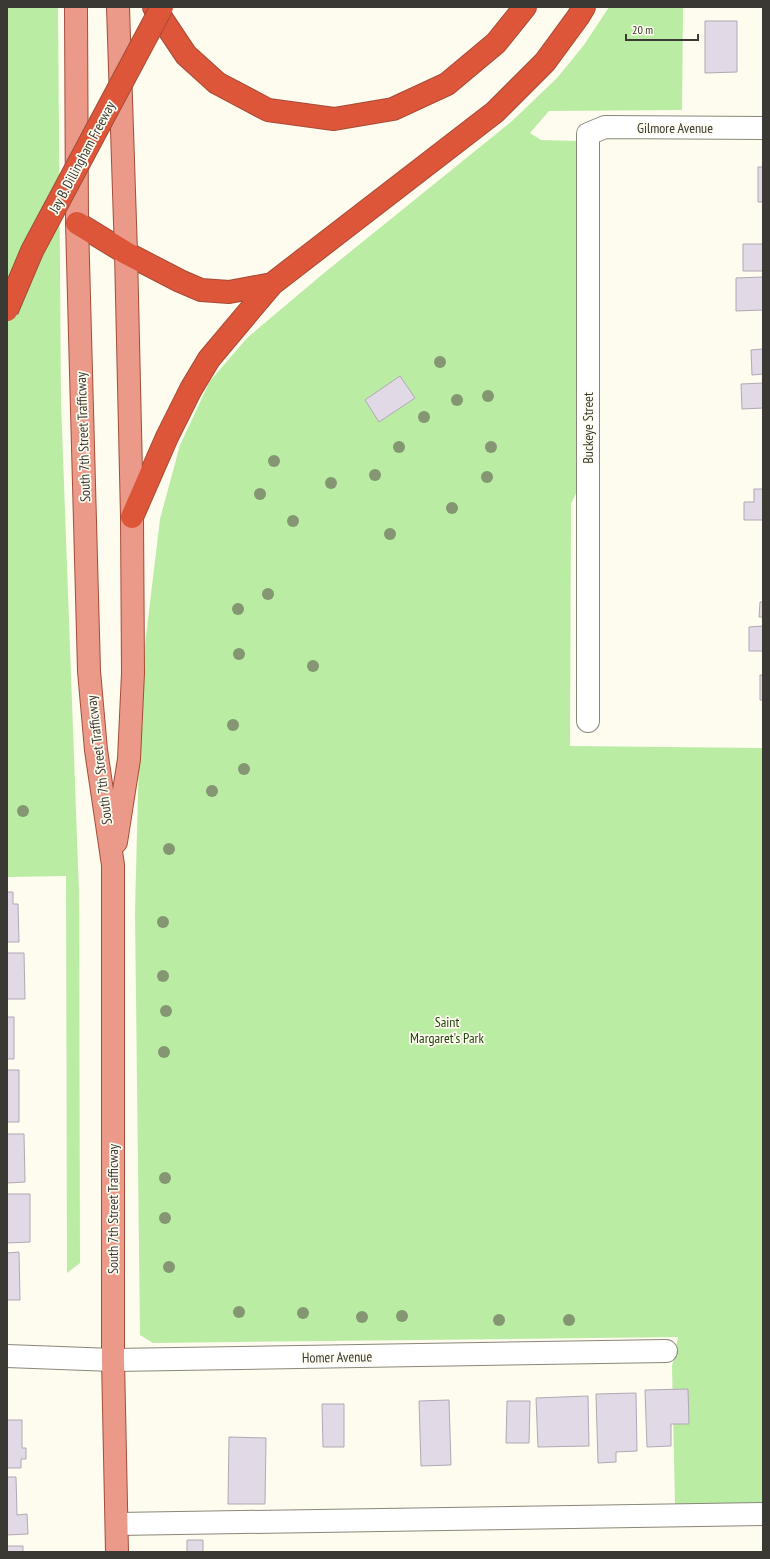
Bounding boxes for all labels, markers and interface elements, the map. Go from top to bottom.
scale bar [626,16,698,42]
text: 20 m [632,22,653,37]
street label: Jay B. Dillingham Freeway [44,97,119,217]
street label: Gilmore Avenue [637,119,713,137]
street label: South 7th Street Trafficway [72,371,94,502]
street label: Buckeye Street [579,392,597,464]
street label: South 7th Street Trafficway [82,694,116,826]
park label: Saint Margaret's Park [410,1013,484,1047]
street label: South 7th Street Trafficway [104,1143,122,1274]
street label: Homer Avenue [302,1347,373,1367]

